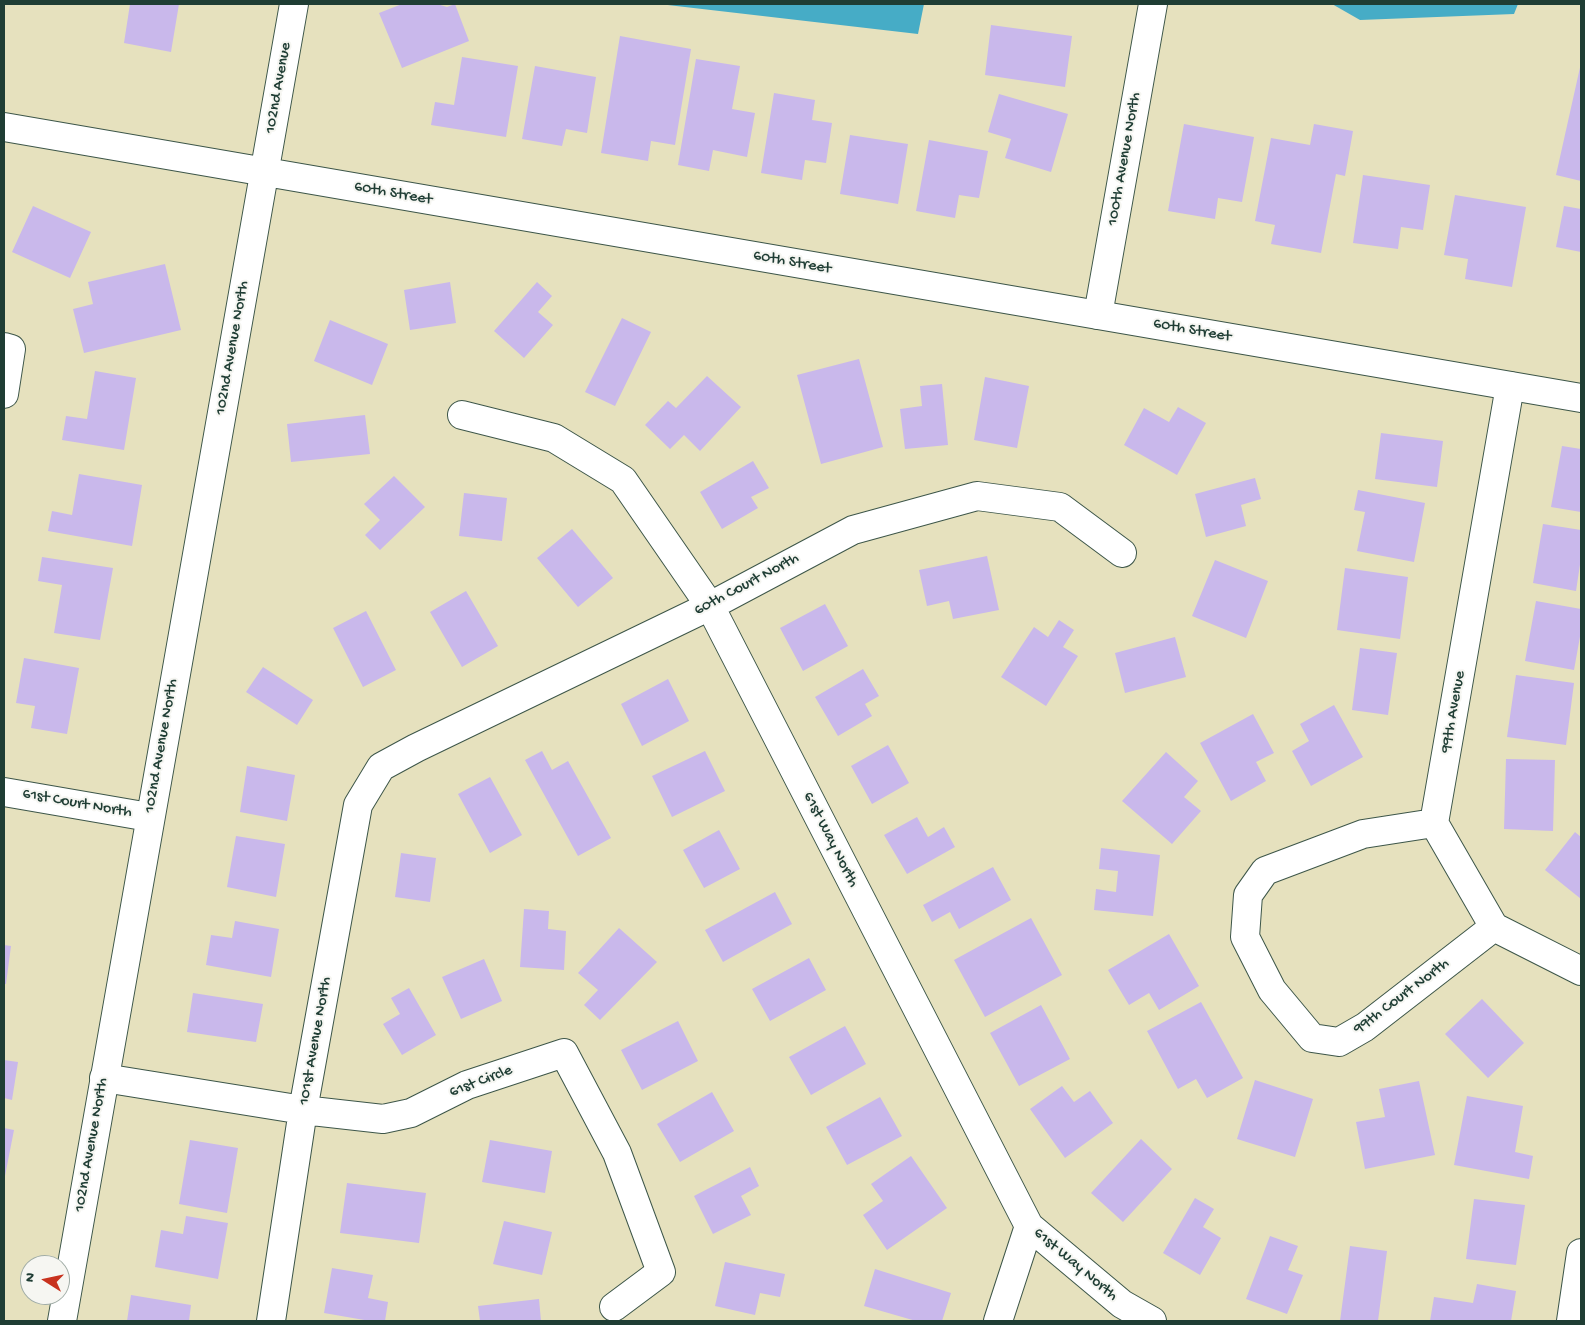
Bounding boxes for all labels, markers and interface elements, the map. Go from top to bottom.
street label: 102nd Avenue [262,41,296,135]
street label: 100th Avenue North [1104,91,1146,227]
street label: 60th Street [353,178,433,210]
street label: 60th Street [752,247,832,279]
street label: 102nd Avenue North [212,280,254,416]
street label: 60th Street [1152,315,1232,347]
street label: 60th Court North [691,549,803,621]
street label: 99th Avenue [1437,669,1471,755]
street label: 102nd Avenue North [141,678,183,814]
street label: 61st Court North [21,785,133,823]
street label: 61st Way North [798,789,862,891]
street label: 99th Court North [1350,955,1454,1039]
street label: 101st Avenue North [295,975,337,1107]
street label: 61st Circle [447,1061,515,1103]
street label: 102nd Avenue North [71,1077,113,1213]
street label: 61st Way North [1029,1224,1121,1306]
north arrow [20,1255,70,1305]
text: N [22,1272,40,1283]

